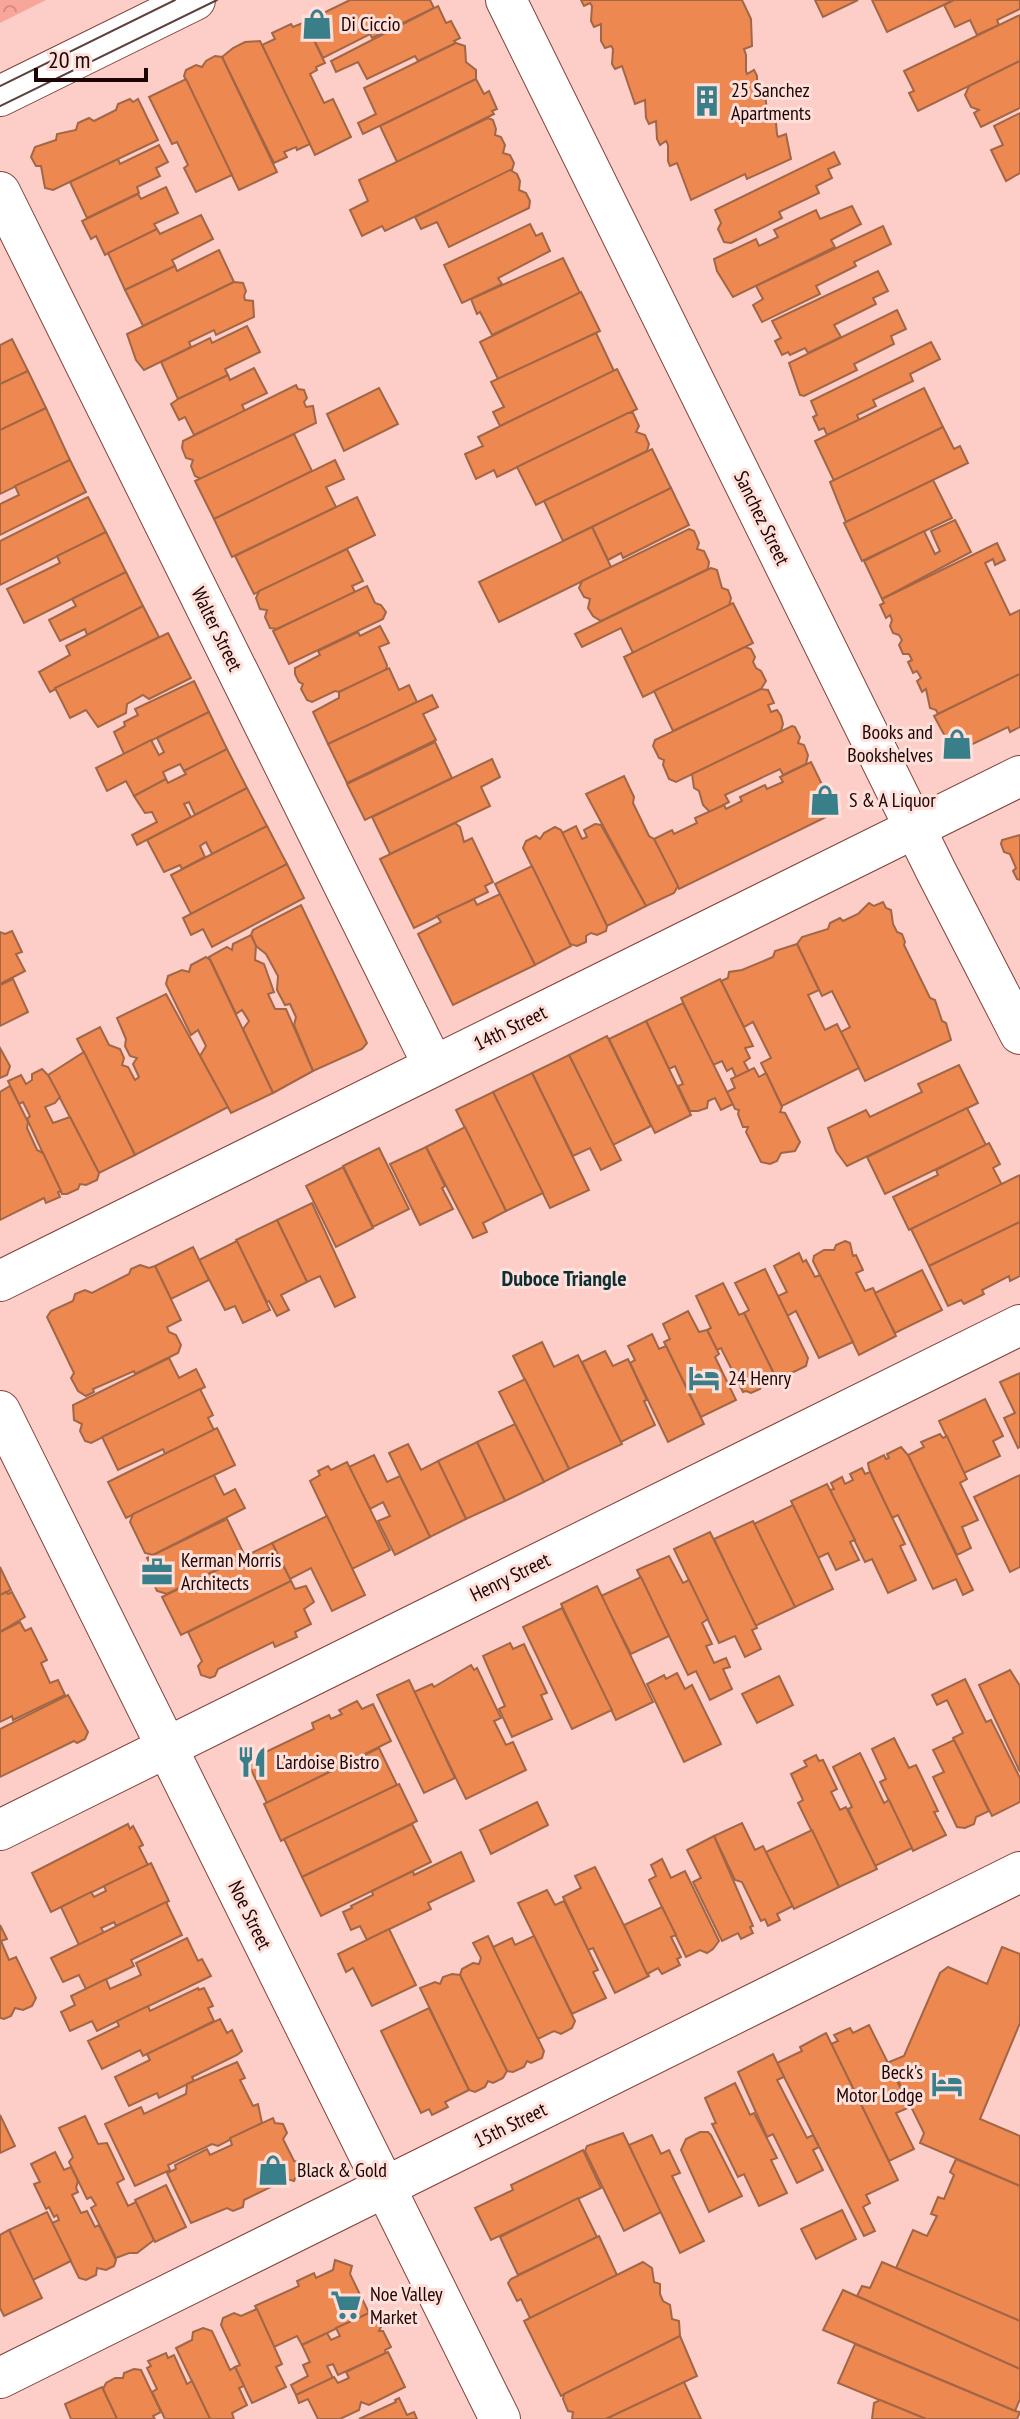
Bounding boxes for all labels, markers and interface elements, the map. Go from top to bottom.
shop icon: Di Ciccio [300,7,334,41]
place label: Di Ciccio [341,11,400,37]
scale bar [36,32,146,82]
text: 20 m [48,44,90,75]
place label: 25 Sanchez Apartments [731,77,811,126]
building icon: 25 Sanchez Apartments [690,84,724,118]
street label: Sanchez Street [728,467,796,570]
street label: Walter Street [186,583,249,676]
place label: Books and Bookshelves [847,719,933,768]
shop icon: Books and Bookshelves [940,727,974,761]
shop icon: S & A Liquor [808,783,842,817]
place label: S & A Liquor [849,787,936,813]
street label: 14th Street [469,999,551,1057]
district label: Duboce Triangle [501,1264,627,1292]
hotel icon: 24 Henry [687,1361,721,1395]
place label: 24 Henry [728,1365,791,1391]
street label: Henry Street [466,1546,555,1607]
place label: Kerman Morris Architects [181,1547,282,1596]
office icon: Kerman Morris Architects [140,1555,174,1589]
restaurant icon: L'ardoise Bistro [235,1745,269,1779]
place label: L'ardoise Bistro [276,1749,379,1775]
street label: Noe Street [222,1876,278,1954]
place label: Beck's Motor Lodge [836,2059,923,2108]
hotel icon: Beck's Motor Lodge [930,2067,964,2101]
street label: 15th Street [469,2096,551,2154]
shop icon: Black & Gold [256,2153,290,2187]
place label: Black & Gold [297,2157,387,2183]
place label: Noe Valley Market [370,2281,443,2330]
supermarket icon: Noe Valley Market [329,2288,363,2322]

